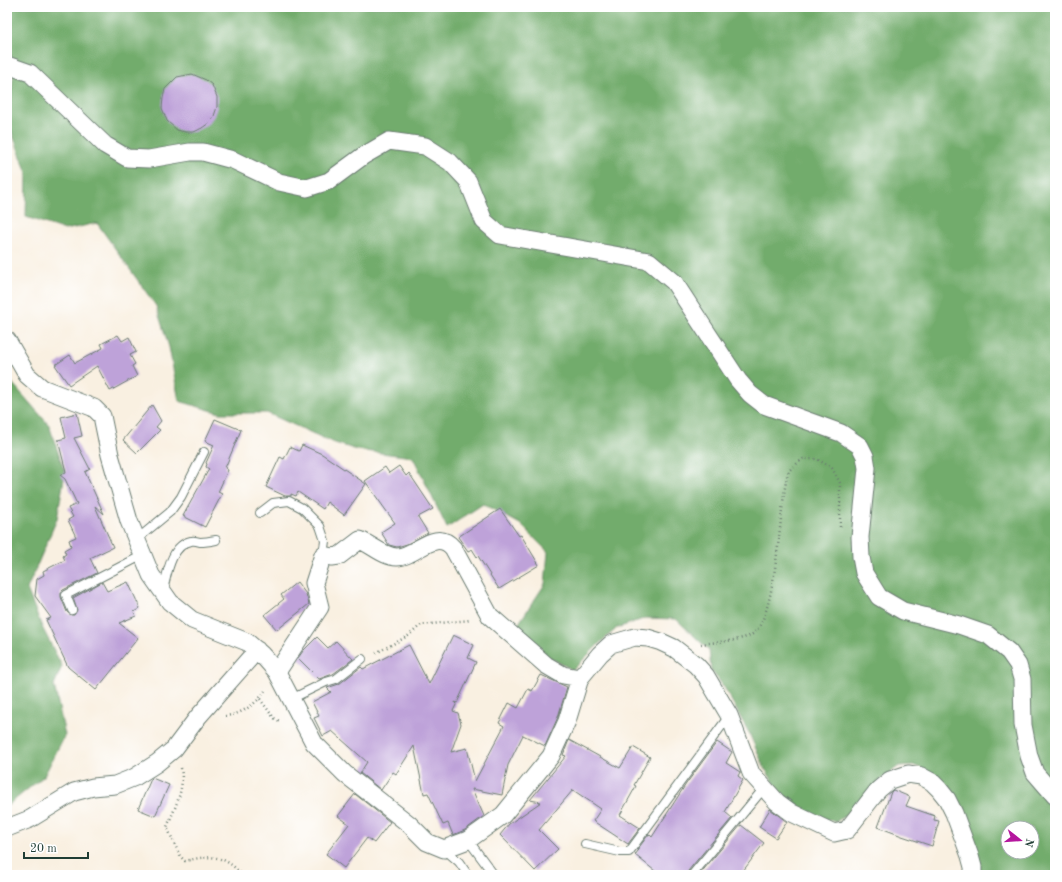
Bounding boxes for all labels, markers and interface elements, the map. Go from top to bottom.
north arrow [1000,820,1040,860]
scale bar [24,834,88,860]
text: N [1021,837,1035,849]
text: 20 m [30,843,57,855]

